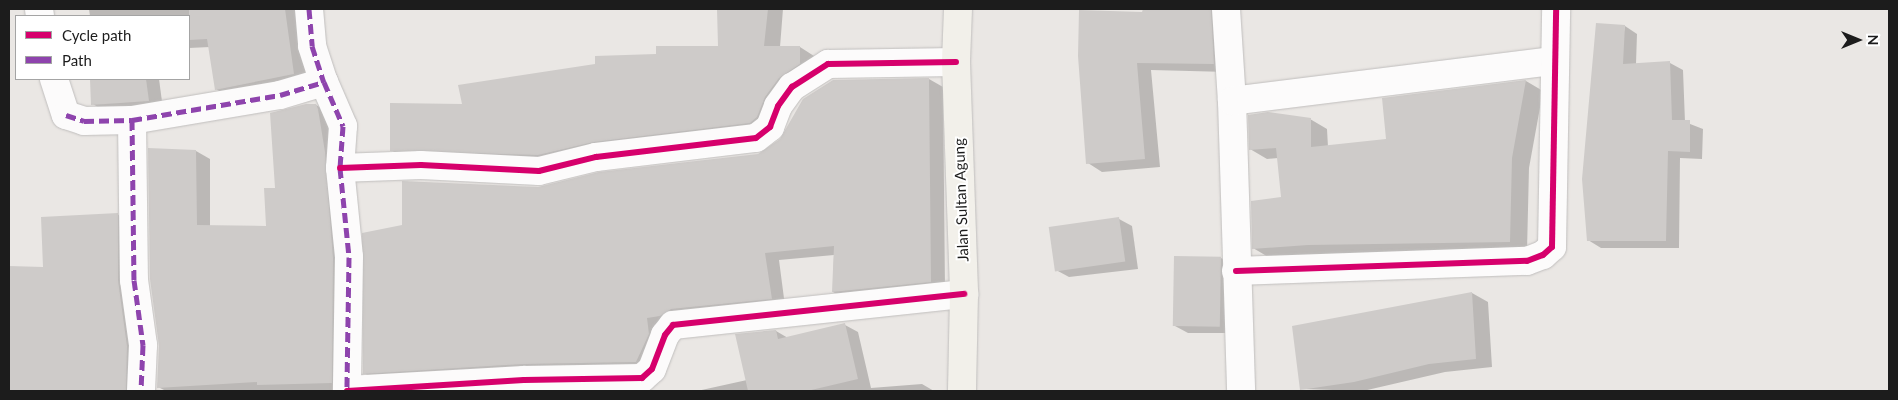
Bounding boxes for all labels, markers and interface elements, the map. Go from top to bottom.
legend [15,15,190,80]
north arrow [1833,15,1883,65]
text: Cycle path [62,26,131,44]
text: N [1865,35,1882,45]
text: Path [62,51,92,69]
street label: Jalan Sultan Agung [950,138,972,262]

